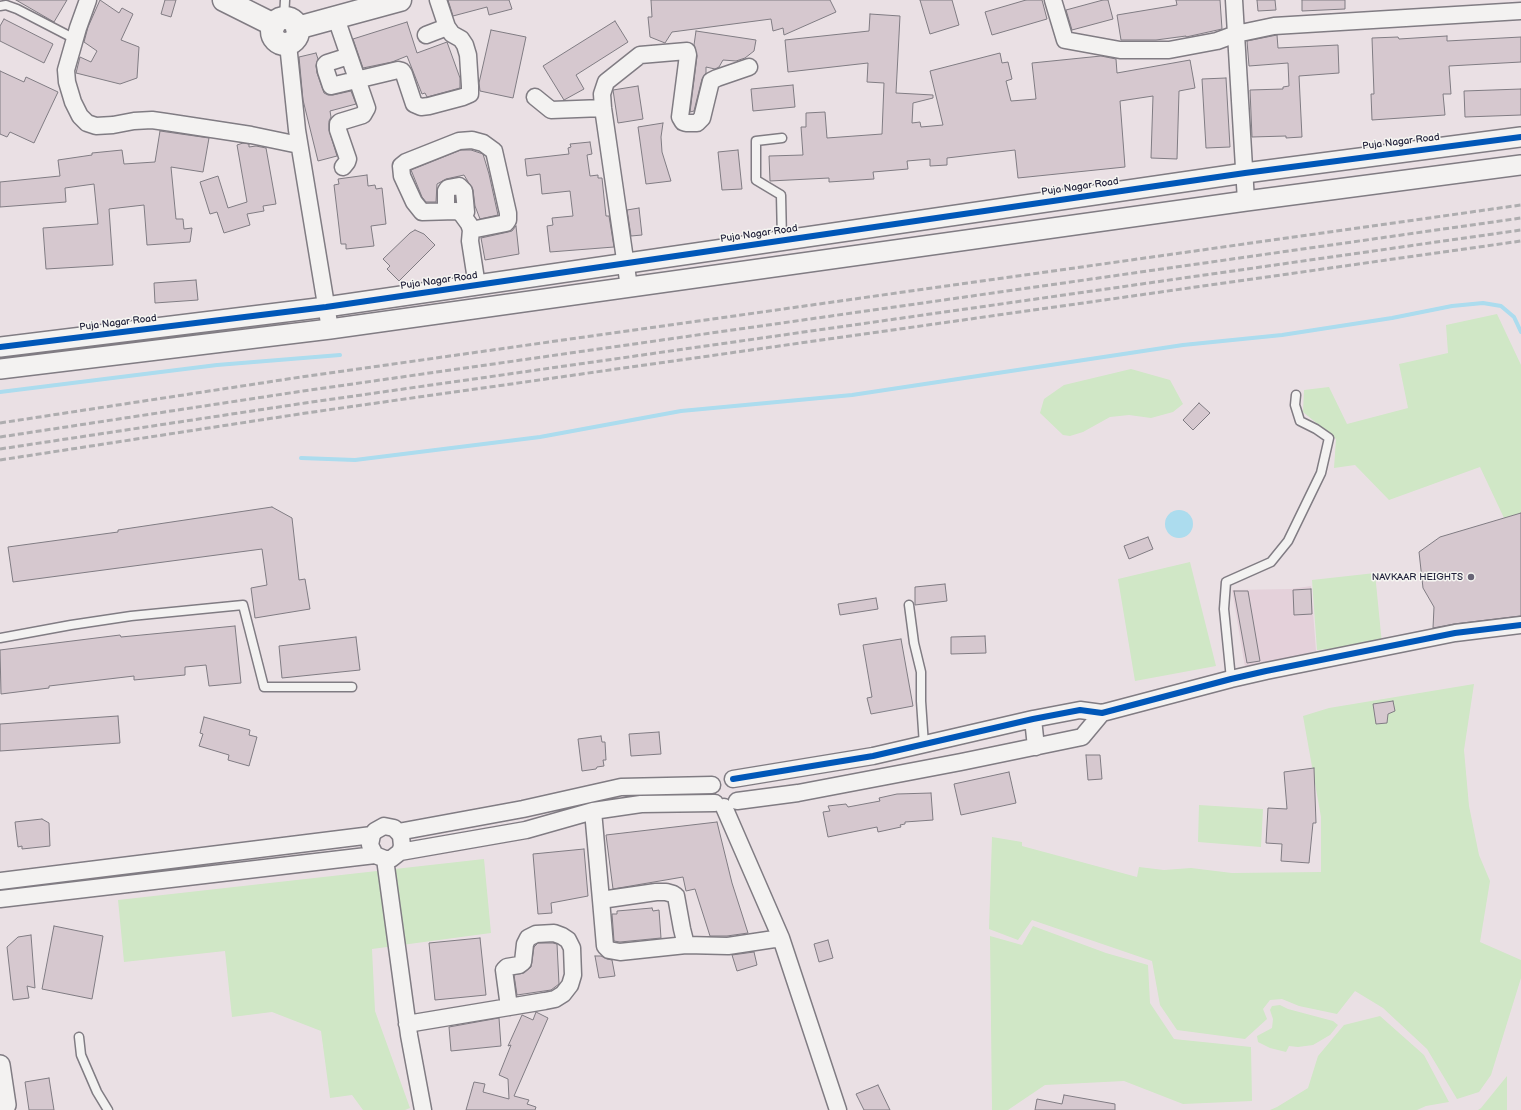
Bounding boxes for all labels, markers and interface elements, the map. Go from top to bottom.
street label: Puja Nagar Road [1362,131,1440,153]
street label: Puja Nagar Road [1041,176,1119,198]
street label: Puja Nagar Road [720,223,798,245]
street label: Puja Nagar Road [400,270,478,292]
street label: Puja Nagar Road [79,312,157,334]
place label: NAVKAAR HEIGHTS [1372,571,1463,583]
marker: NAVKAAR HEIGHTS [1466,572,1476,582]

